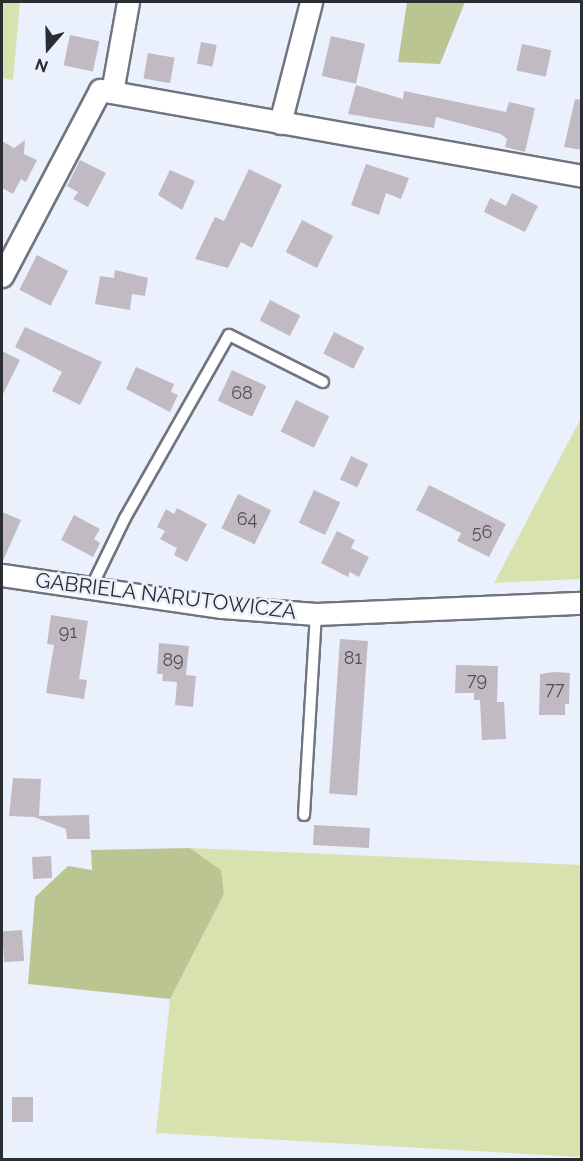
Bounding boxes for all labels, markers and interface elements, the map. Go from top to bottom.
north arrow [18,18,78,78]
text: N [33,54,51,76]
house number: 68 [231,382,253,404]
house number: 64 [237,508,257,530]
house number: 56 [472,521,492,543]
street label: GABRIELA NARUTOWICZA [34,567,298,625]
house number: 91 [59,621,77,643]
house number: 81 [344,647,362,669]
house number: 89 [162,649,184,671]
house number: 79 [467,669,487,691]
house number: 77 [545,678,565,700]

